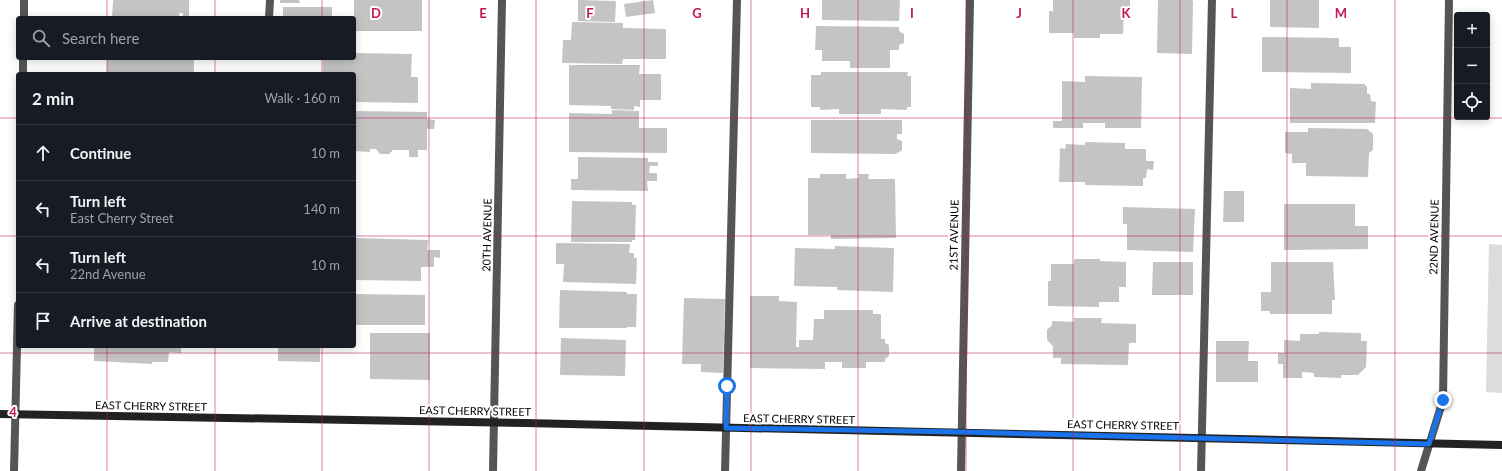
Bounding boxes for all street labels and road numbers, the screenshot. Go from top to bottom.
street label: 20TH AVENUE [479,198,494,272]
street label: 21ST AVENUE [946,199,961,271]
street label: 22ND AVENUE [1426,199,1441,275]
street label: EAST CHERRY STREET [95,398,208,413]
street label: EAST CHERRY STREET [419,403,532,418]
street label: EAST CHERRY STREET [743,411,856,426]
street label: EAST CHERRY STREET [1067,417,1180,432]

